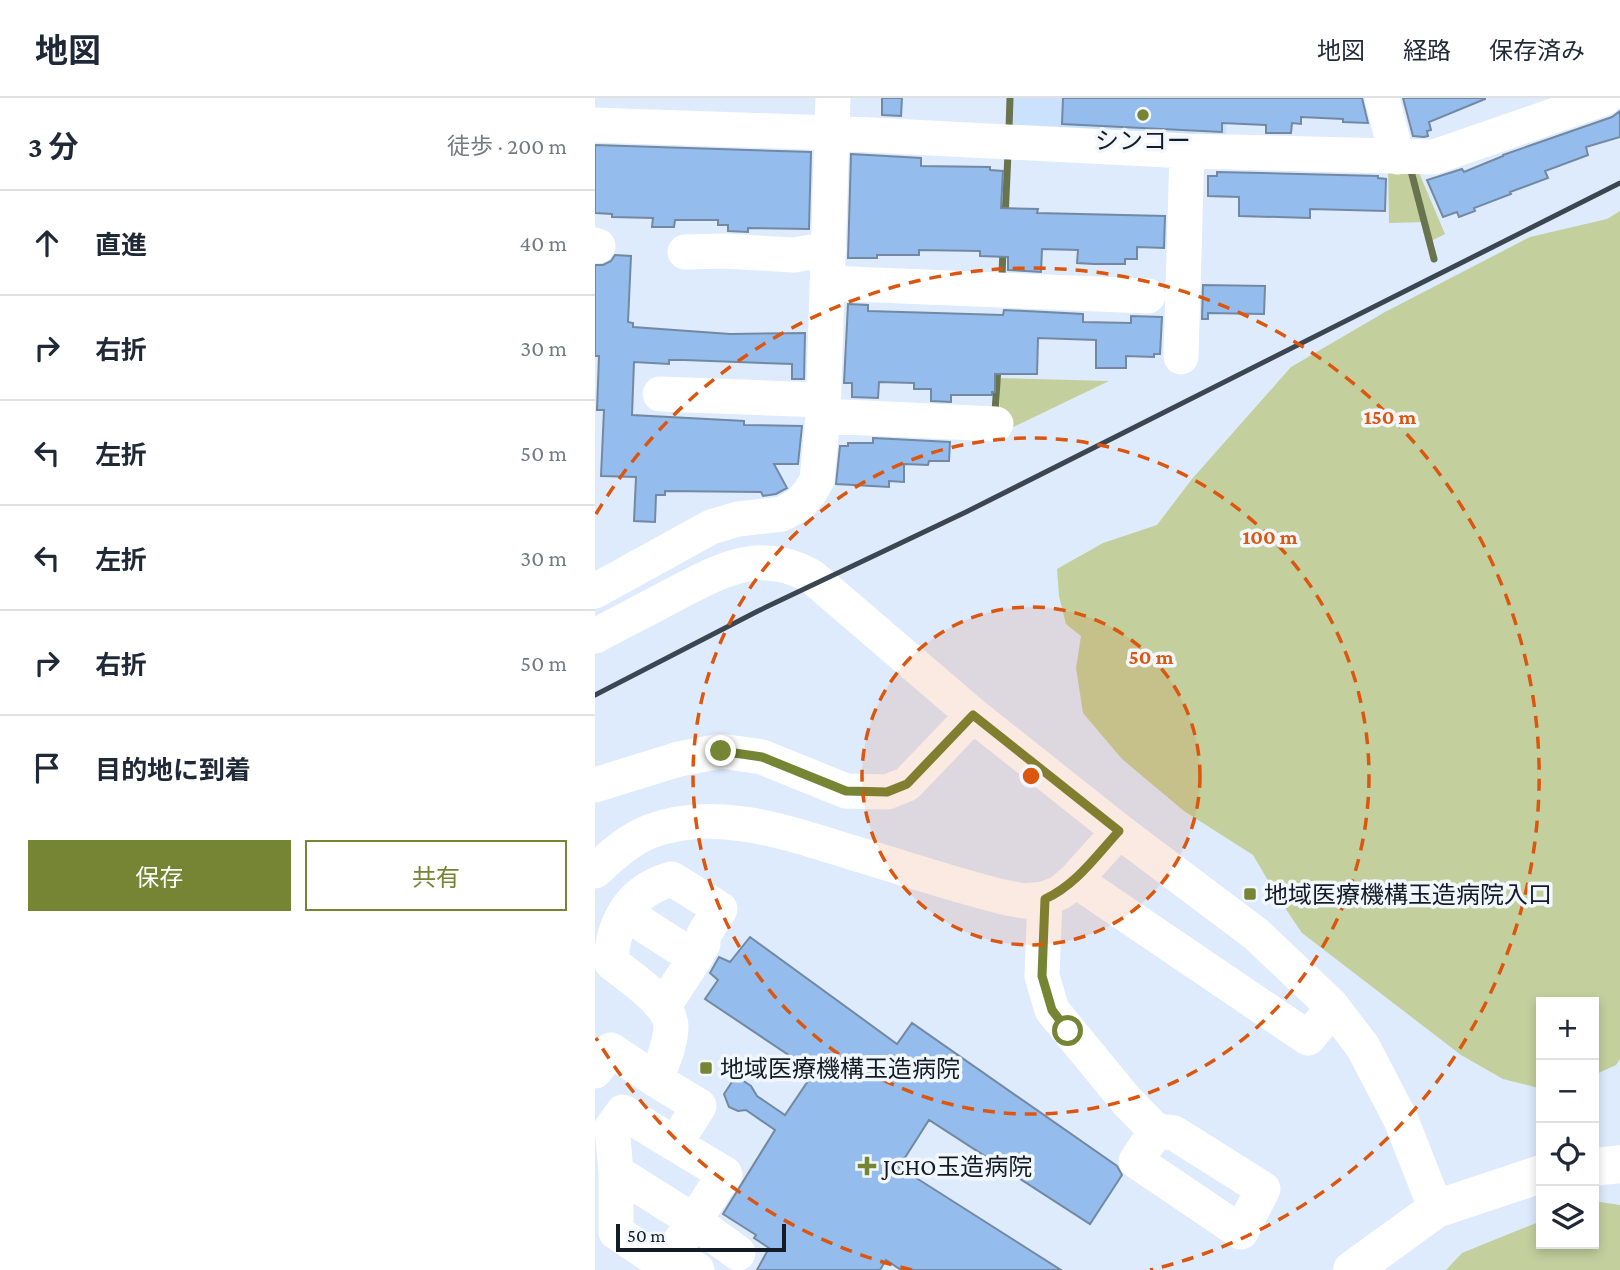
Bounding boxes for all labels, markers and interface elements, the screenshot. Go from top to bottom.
text: 地図 [35,32,101,69]
text: 地図 [1317,37,1365,64]
text: 経路 [1403,37,1451,64]
text: 保存済み [1489,37,1585,64]
marker: シンコー [1135,107,1151,123]
place label: シンコー [1095,127,1191,154]
text: 3 分 [28,130,78,163]
text: 徒歩 · 200 m [447,133,567,159]
icon: ahead [28,224,66,262]
text: 40 m [519,230,567,256]
text: 直進 [95,231,147,260]
icon: right [28,329,66,367]
text: 30 m [520,335,567,361]
text: 右折 [95,336,147,365]
text: 150 m [1364,405,1417,429]
icon: left [28,434,66,472]
text: 50 m [520,440,567,466]
text: 左折 [95,441,147,470]
text: 100 m [1242,525,1298,549]
icon: left [28,539,66,577]
text: 30 m [520,545,567,571]
text: 左折 [95,546,147,575]
icon: right [28,644,66,682]
text: 50 m [1129,645,1174,669]
text: 50 m [520,650,567,676]
text: 右折 [95,651,147,680]
route end [705,735,736,766]
icon: arrive [28,749,66,787]
text: 目的地に到着 [95,756,251,785]
centre of rings [1019,764,1043,788]
button: 保存 [28,840,291,911]
button: 共有 [305,840,567,911]
place label: 地域医療機構玉造病院入口 [1264,881,1552,908]
marker: 地域医療機構玉造病院入口 [1242,886,1258,902]
map controls [1536,997,1599,1249]
button: + [1536,997,1599,1060]
route start [1052,1015,1083,1046]
place label: 地域医療機構玉造病院 [720,1055,960,1082]
marker: 地域医療機構玉造病院 [698,1060,714,1076]
button: − [1536,1060,1599,1123]
button: locate [1536,1123,1599,1186]
place label: JCHO玉造病院 [881,1153,1032,1180]
marker: JCHO玉造病院 [857,1156,877,1176]
button: layers [1536,1186,1599,1249]
scale bar [616,1221,786,1253]
text: 50 m [627,1225,666,1246]

